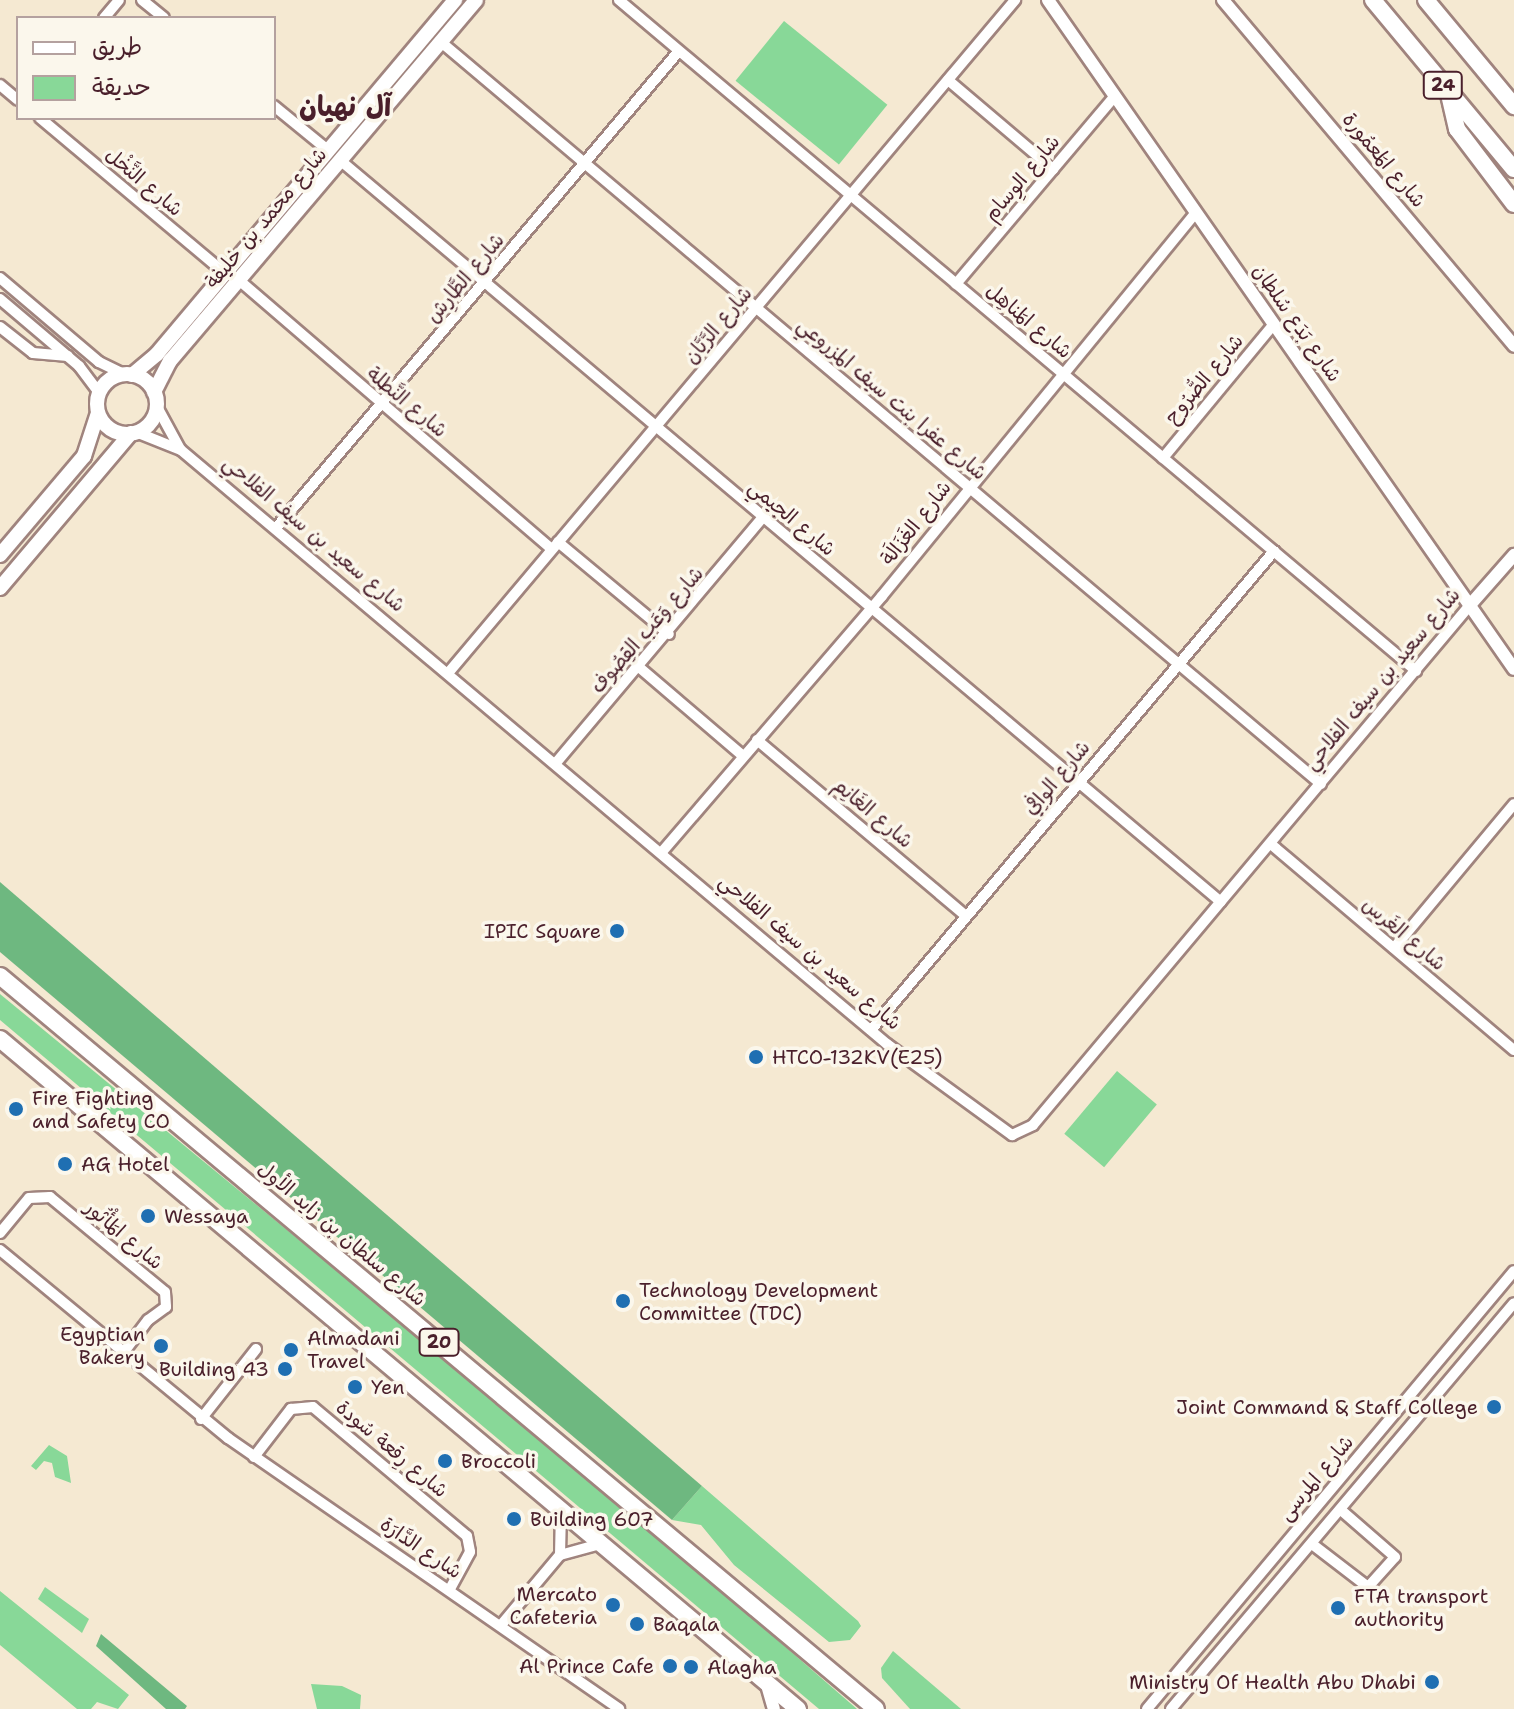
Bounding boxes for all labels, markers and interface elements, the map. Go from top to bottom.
legend [16,16,276,120]
text: طريق [92,31,142,63]
text: حديقة [92,71,151,103]
road number: 24 [1421,71,1465,99]
district label: آل نهيان [299,89,391,123]
street label: شارع المَعمُورة [1337,108,1431,212]
street label: شارع الوِسام [979,130,1065,226]
street label: شارع النَّخْل [100,143,188,221]
street label: شارع محمد بن خليفة [200,143,332,293]
street label: شارع الطَّارِش [421,228,509,328]
street label: شارع بَدَع سُلطان [1248,260,1346,386]
street label: شارع المَناهِل [981,278,1077,364]
street label: شارع الرَّيَّان [679,282,757,368]
street label: شارع عفرا بنت سيف المزروعي [793,313,991,485]
street label: شارع الصُّرُوح [1160,329,1248,429]
street label: شارع النَّطلة [362,362,452,442]
street label: شارع سعيد بن سيف الفلاحي [218,451,410,617]
street label: شارع الجيمي [744,475,840,561]
street label: شارع الغَزَالَة [876,476,956,570]
street label: شارع وَعَب القِصُوف [586,562,708,698]
street label: شارع سعيد بن سيف الفلاحي [1299,583,1465,775]
street label: شارع الوافِي [1019,736,1095,820]
street label: شارع الغَانِم [828,773,918,853]
street label: شارع سعيد بن سيف الفلاحي [714,869,906,1035]
street label: شارع الغَرس [1357,892,1451,976]
place label: IPIC Square [484,919,601,943]
marker: IPIC Square [608,922,626,940]
place label: HTCO-132KV(E25) [772,1045,942,1069]
marker: HTCO-132KV(E25) [747,1048,765,1066]
place label: Fire Fighting and Safety CO [32,1086,170,1133]
marker: Fire Fighting and Safety CO [7,1100,25,1118]
place label: AG Hotel [81,1152,169,1176]
marker: AG Hotel [56,1155,74,1173]
street label: شارع سلطان بن زايد الأول [253,1157,431,1311]
street label: شارع المَأْثُور [80,1195,168,1275]
place label: Wessaya [164,1204,248,1228]
marker: Wessaya [139,1207,157,1225]
place label: Technology Development Committee (TDC) [639,1278,878,1325]
marker: Technology Development Committee (TDC) [614,1292,632,1310]
place label: Egyptian Bakery [60,1322,145,1369]
place label: Almadani Travel [307,1326,400,1373]
road number: 20 [417,1328,461,1356]
marker: Egyptian Bakery [152,1337,170,1355]
marker: Almadani Travel [282,1341,300,1359]
place label: Building 43 [159,1357,269,1381]
marker: Building 43 [276,1360,294,1378]
place label: Yen [371,1375,404,1399]
marker: Yen [346,1378,364,1396]
street label: شارع رِقعة سُودة [331,1395,453,1503]
place label: Joint Command & Staff College [1176,1395,1478,1419]
marker: Joint Command & Staff College [1485,1398,1503,1416]
street label: شارع المرسى [1273,1430,1359,1526]
place label: Broccoli [461,1449,536,1473]
marker: Broccoli [436,1452,454,1470]
place label: Building 607 [530,1507,654,1531]
marker: Building 607 [505,1510,523,1528]
street label: شارع الدَّارَة [376,1512,466,1584]
place label: Mercato Cafeteria [509,1582,597,1629]
place label: FTA transport authority [1354,1584,1488,1631]
marker: Mercato Cafeteria [604,1596,622,1614]
marker: FTA transport authority [1329,1599,1347,1617]
place label: Baqala [653,1612,720,1636]
marker: Baqala [628,1615,646,1633]
place label: Al Prince Cafe [519,1654,654,1678]
place label: Alagha [707,1655,777,1679]
marker: Al Prince Cafe [661,1657,679,1675]
marker: Alagha [682,1658,700,1676]
place label: Ministry Of Health Abu Dhabi [1129,1670,1416,1694]
marker: Ministry Of Health Abu Dhabi [1423,1673,1441,1691]

